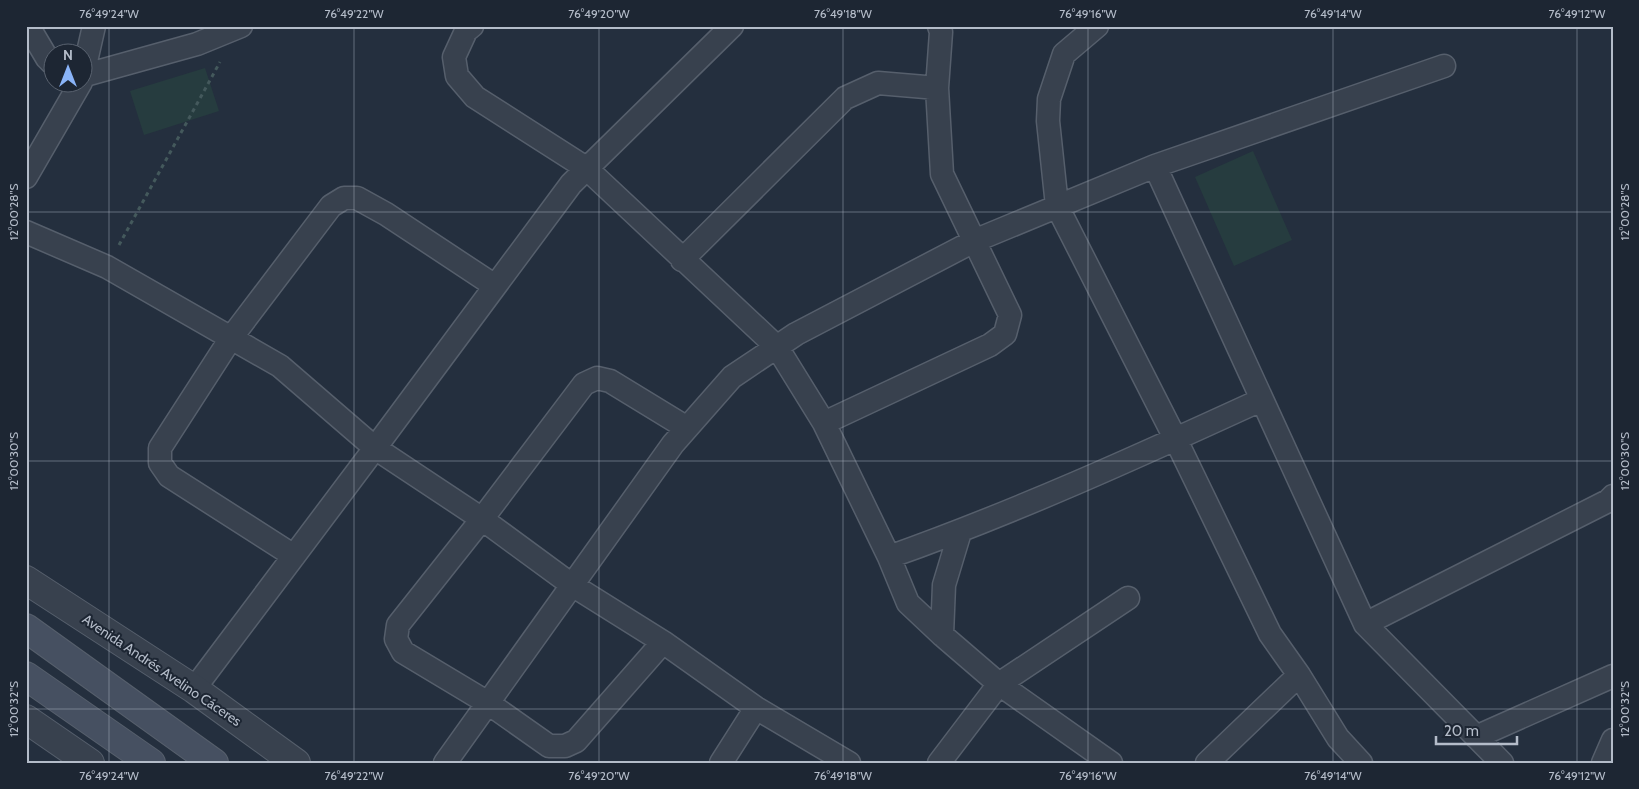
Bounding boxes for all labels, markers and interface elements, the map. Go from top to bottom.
text: 76°49'24"W [79,6,140,21]
text: 76°49'22"W [324,6,384,21]
text: 76°49'20"W [568,6,630,21]
text: 76°49'18"W [814,6,873,21]
text: 76°49'16"W [1059,6,1117,21]
text: 76°49'14"W [1304,6,1362,21]
text: 76°49'12"W [1549,6,1606,21]
north arrow [42,42,92,92]
text: N [63,46,73,64]
text: 12°00'28"S [6,184,21,240]
text: 12°00'28"S [1617,184,1632,240]
text: 12°00'30"S [6,432,21,490]
text: 12°00'30"S [1617,432,1632,490]
street label: Avenida Andrés Avelino Cáceres [79,610,245,730]
text: 12°00'32"S [6,681,21,737]
text: 12°00'32"S [1617,681,1632,737]
scale bar [1436,714,1518,746]
text: 20 m [1444,722,1479,740]
text: 76°49'24"W [79,768,140,783]
text: 76°49'22"W [324,768,384,783]
text: 76°49'20"W [568,768,630,783]
text: 76°49'18"W [814,768,873,783]
text: 76°49'16"W [1059,768,1117,783]
text: 76°49'14"W [1304,768,1362,783]
text: 76°49'12"W [1549,768,1606,783]

